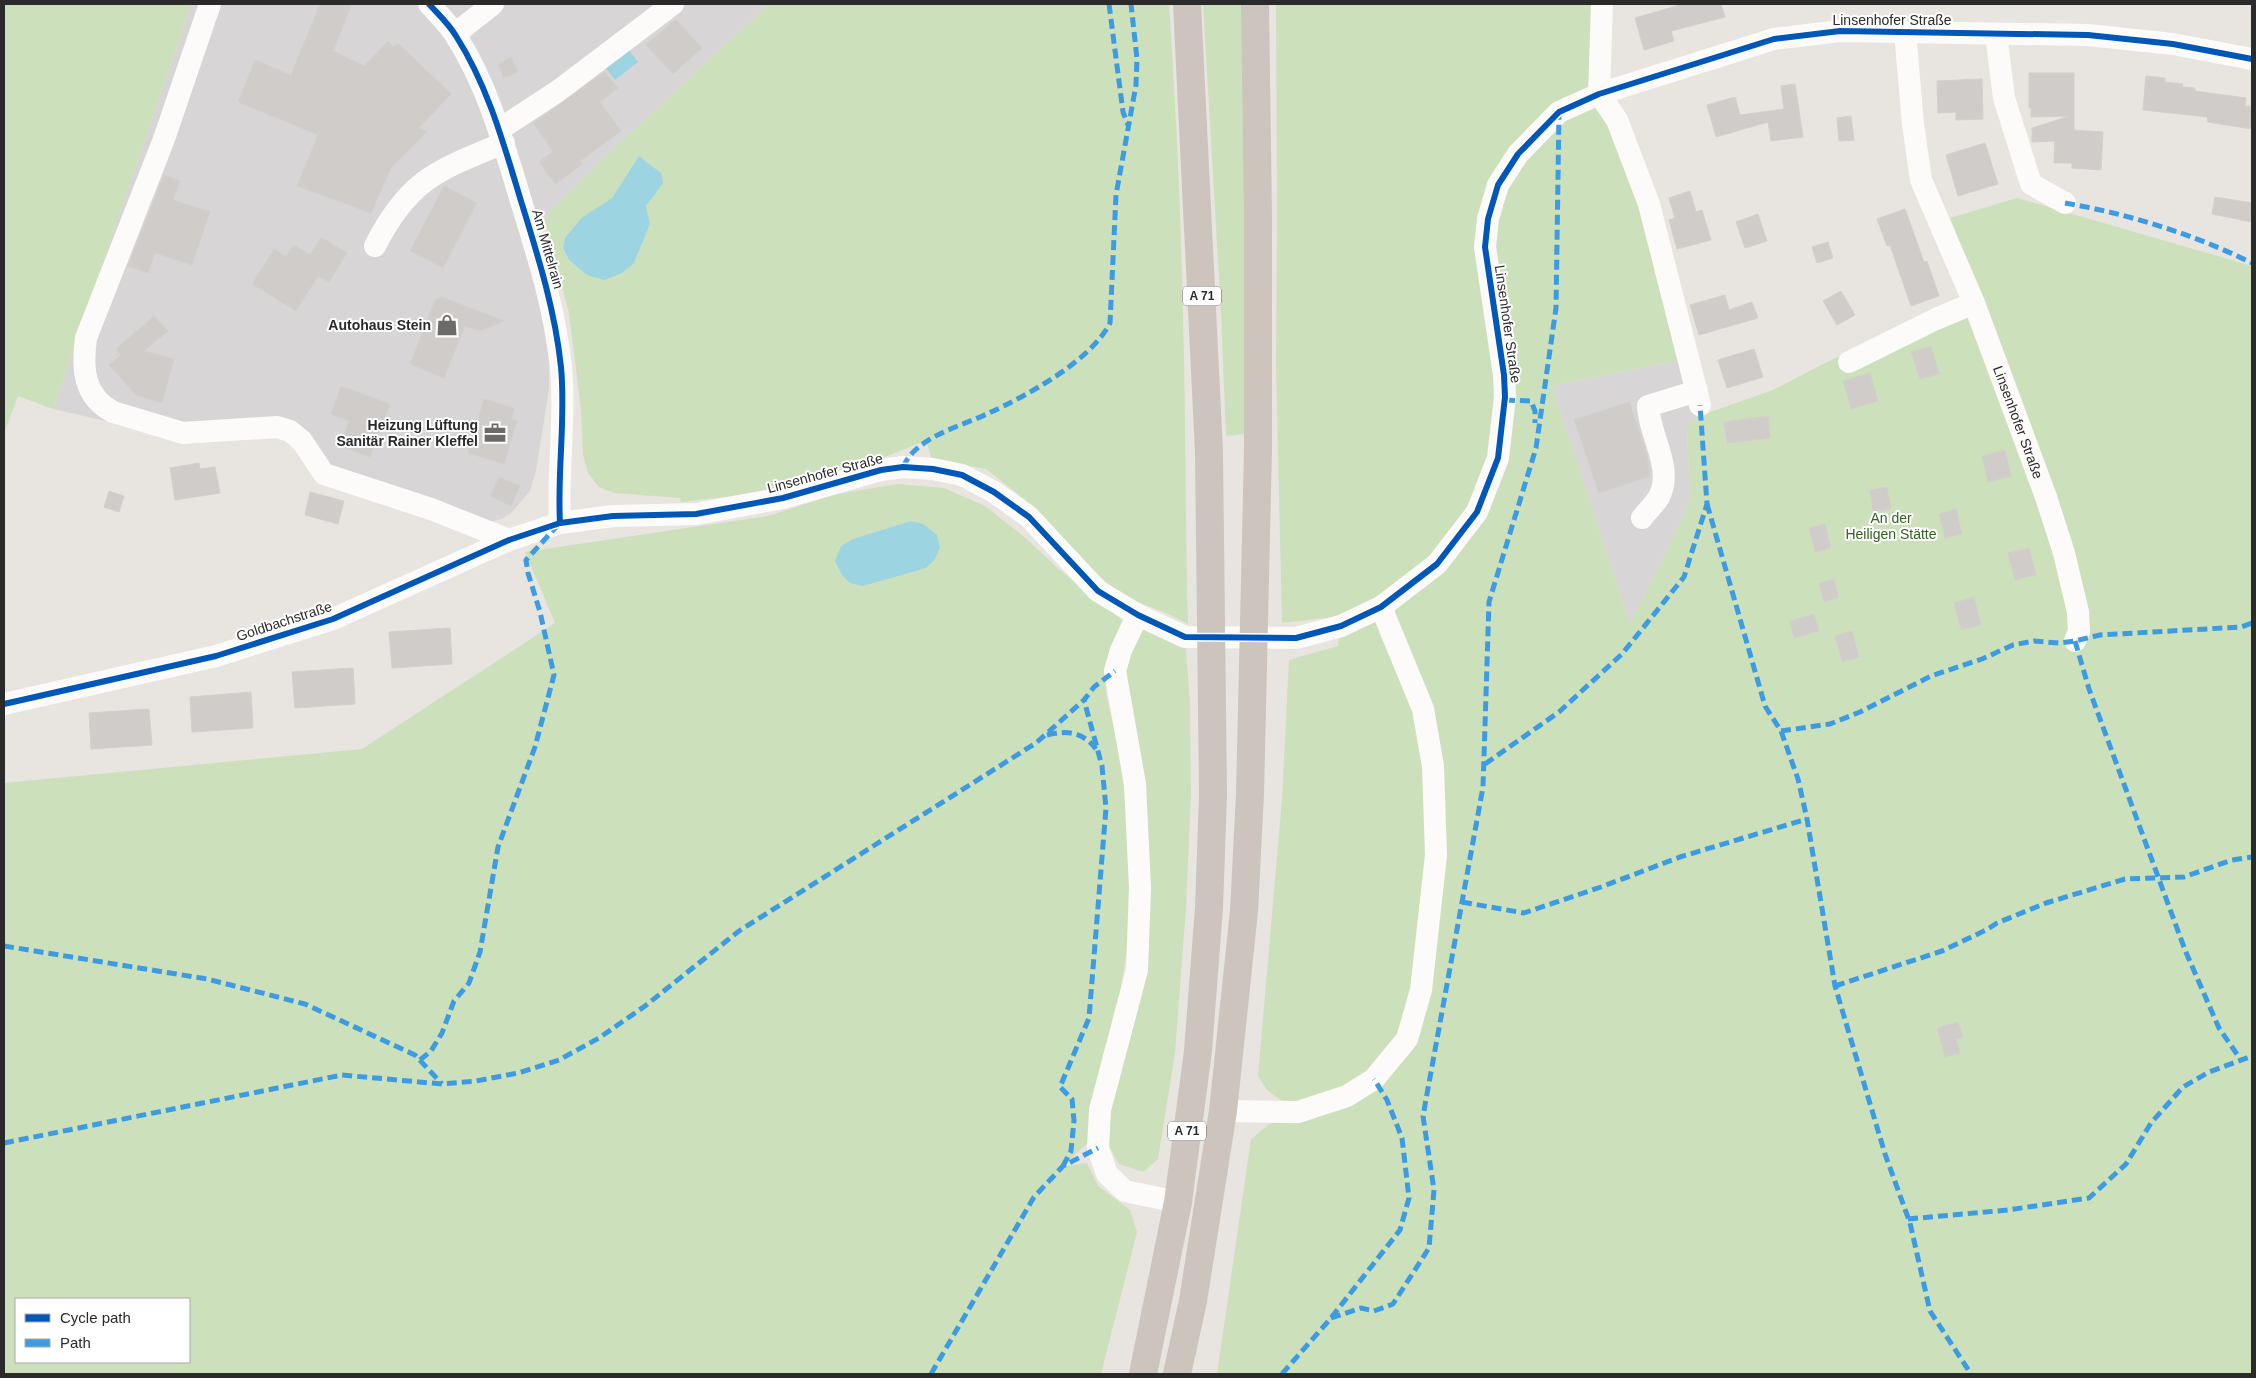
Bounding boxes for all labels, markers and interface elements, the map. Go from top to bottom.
street label: Linsenhofer Straße [1832,12,1952,28]
street label: Am Mittelrain [529,208,567,290]
street label: Linsenhofer Straße [1492,264,1524,384]
road number: A 71 [1183,286,1221,306]
shop icon: Autohaus Stein [434,312,460,338]
place label: Autohaus Stein [328,317,431,333]
street label: Linsenhofer Straße [1990,364,2047,481]
place label: Heizung Lüftung Sanitär Rainer Kleffel [336,417,478,449]
office icon: Heizung Lüftung Sanitär Rainer Kleffel [482,420,508,446]
street label: Linsenhofer Straße [765,450,885,496]
park label: An der Heiligen Stätte [1845,510,1937,542]
street label: Goldbachstraße [234,598,334,644]
road number: A 71 [1168,1122,1206,1140]
legend [15,1298,190,1363]
text: Cycle path [60,1309,131,1326]
text: Path [60,1334,91,1351]

